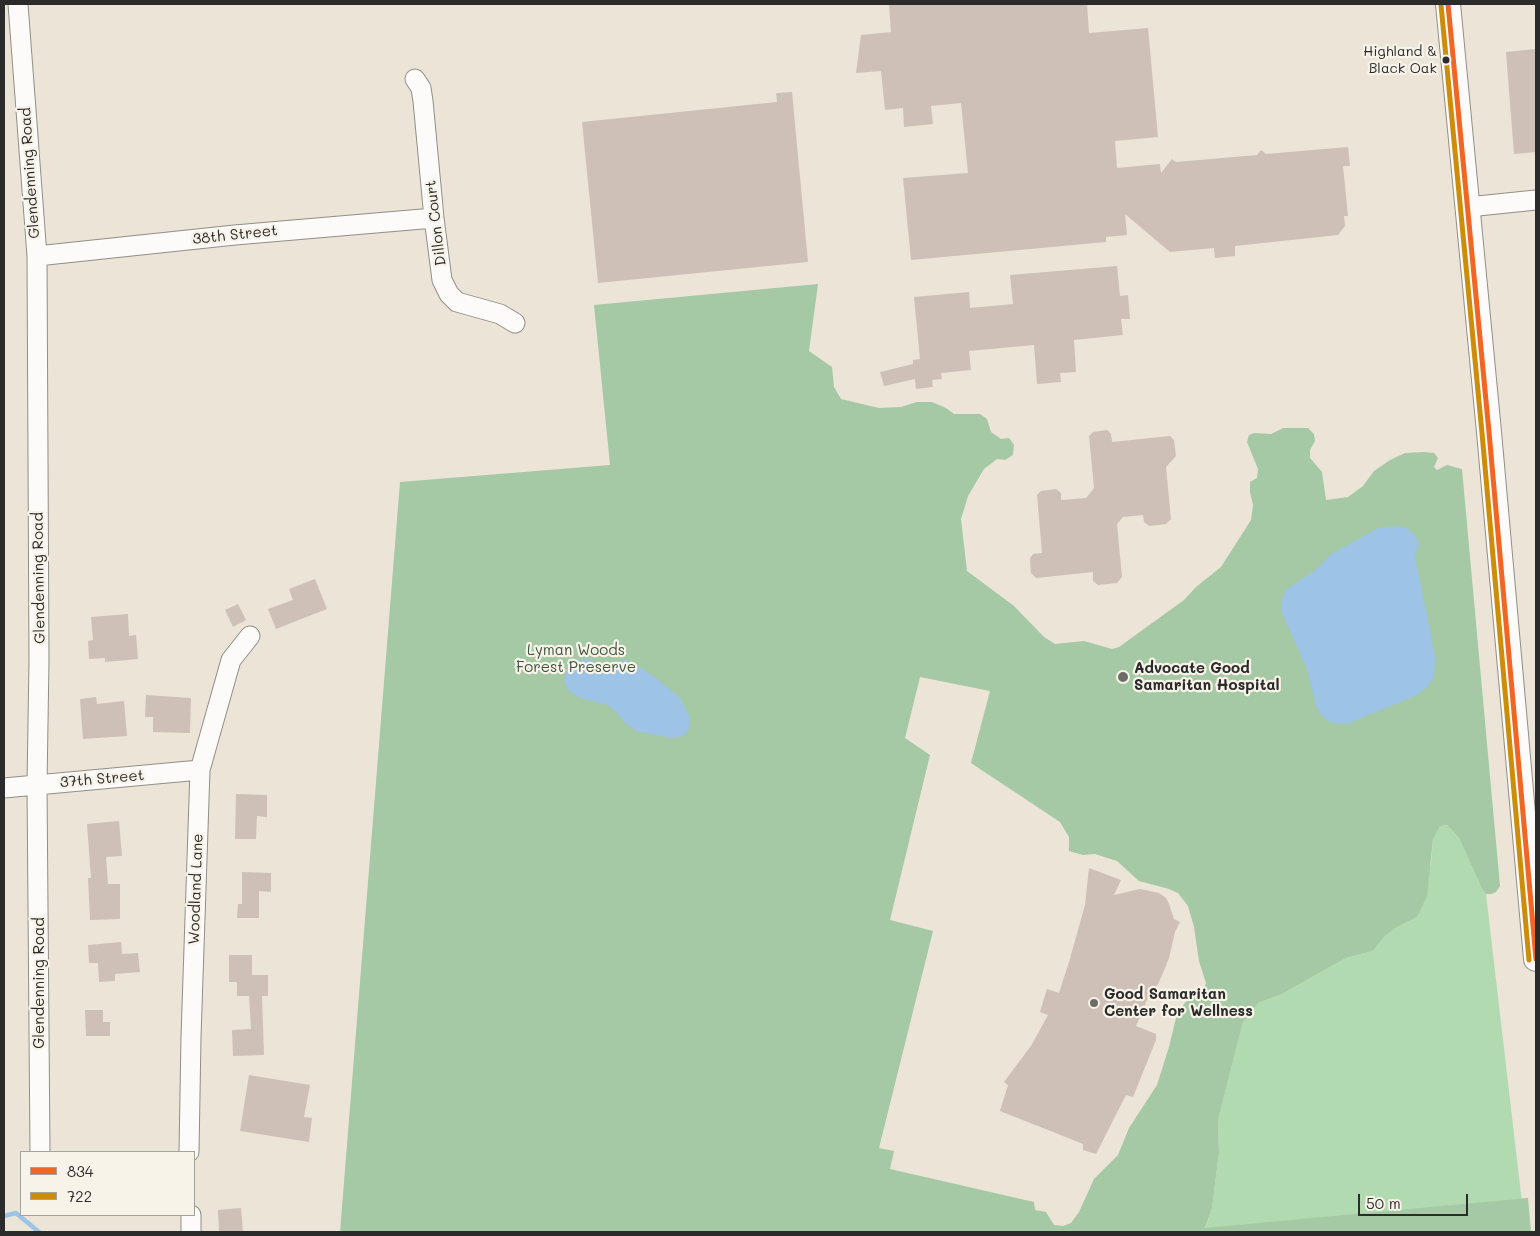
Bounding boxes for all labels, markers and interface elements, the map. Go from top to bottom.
place label: Highland & Black Oak [1363,44,1437,76]
marker: Highland & Black Oak [1441,55,1451,65]
street label: Glendenning Road [16,107,44,239]
street label: Dillon Court [422,179,450,267]
street label: 38th Street [192,222,278,248]
street label: Glendenning Road [29,512,49,644]
park label: Lyman Woods Forest Preserve [516,641,636,676]
place label: Advocate Good Samaritan Hospital [1134,659,1280,694]
marker: Advocate Good Samaritan Hospital [1116,670,1130,684]
street label: 37th Street [59,766,145,792]
street label: Woodland Lane [185,833,207,945]
street label: Glendenning Road [30,917,48,1049]
place label: Good Samaritan Center for Wellness [1104,985,1253,1020]
marker: Good Samaritan Center for Wellness [1088,997,1100,1009]
legend [20,1151,195,1216]
text: 834 [67,1161,94,1181]
scale bar [1360,1184,1470,1216]
text: 722 [67,1186,92,1206]
text: 50 m [1366,1193,1401,1213]

